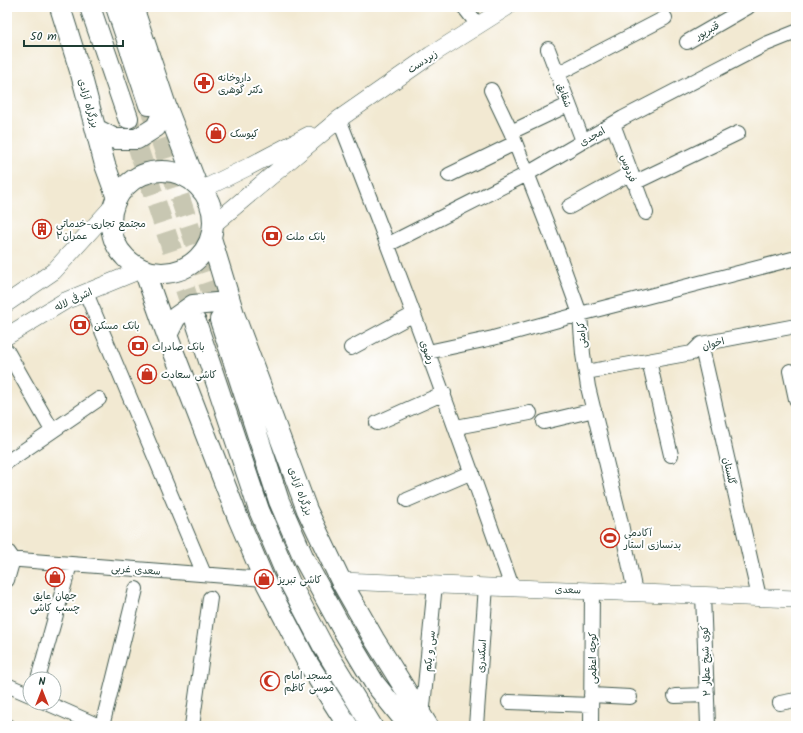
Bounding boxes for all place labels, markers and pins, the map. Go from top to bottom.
place label: داروخانه دکتر گوهری [218,70,263,98]
pharmacy icon: داروخانه دکتر گوهری [193,72,215,94]
shop icon: کیوسک [205,122,227,144]
place label: کیوسک [230,126,258,142]
place label: مجتمع تجاری-خدماتی عمران۲ [56,216,146,244]
building icon: مجتمع تجاری-خدماتی عمران۲ [31,218,53,240]
bank icon: بانک ملت [261,225,283,247]
place label: بانک ملت [286,229,326,245]
bank icon: بانک مسکن [69,314,91,336]
place label: بانک مسکن [94,318,140,334]
bank icon: بانک صادرات [127,335,149,357]
place label: بانک صادرات [152,339,205,355]
shop icon: کاشی سعادت [136,363,158,385]
place label: کاشی سعادت [161,367,216,383]
place label: آکادمی بدنسازی استار [623,525,681,553]
sports icon: آکادمی بدنسازی استار [599,527,621,549]
shop icon: جهان عایق چسب کاشی [44,566,66,588]
shop icon: کاشی تبریز [253,568,275,590]
place label: کاشی تبریز [277,572,322,588]
place label: جهان عایق چسب کاشی [30,588,80,616]
place label: مسجد امام موسی کاظم [284,668,334,696]
mosque icon: مسجد امام موسی کاظم [259,670,281,692]

